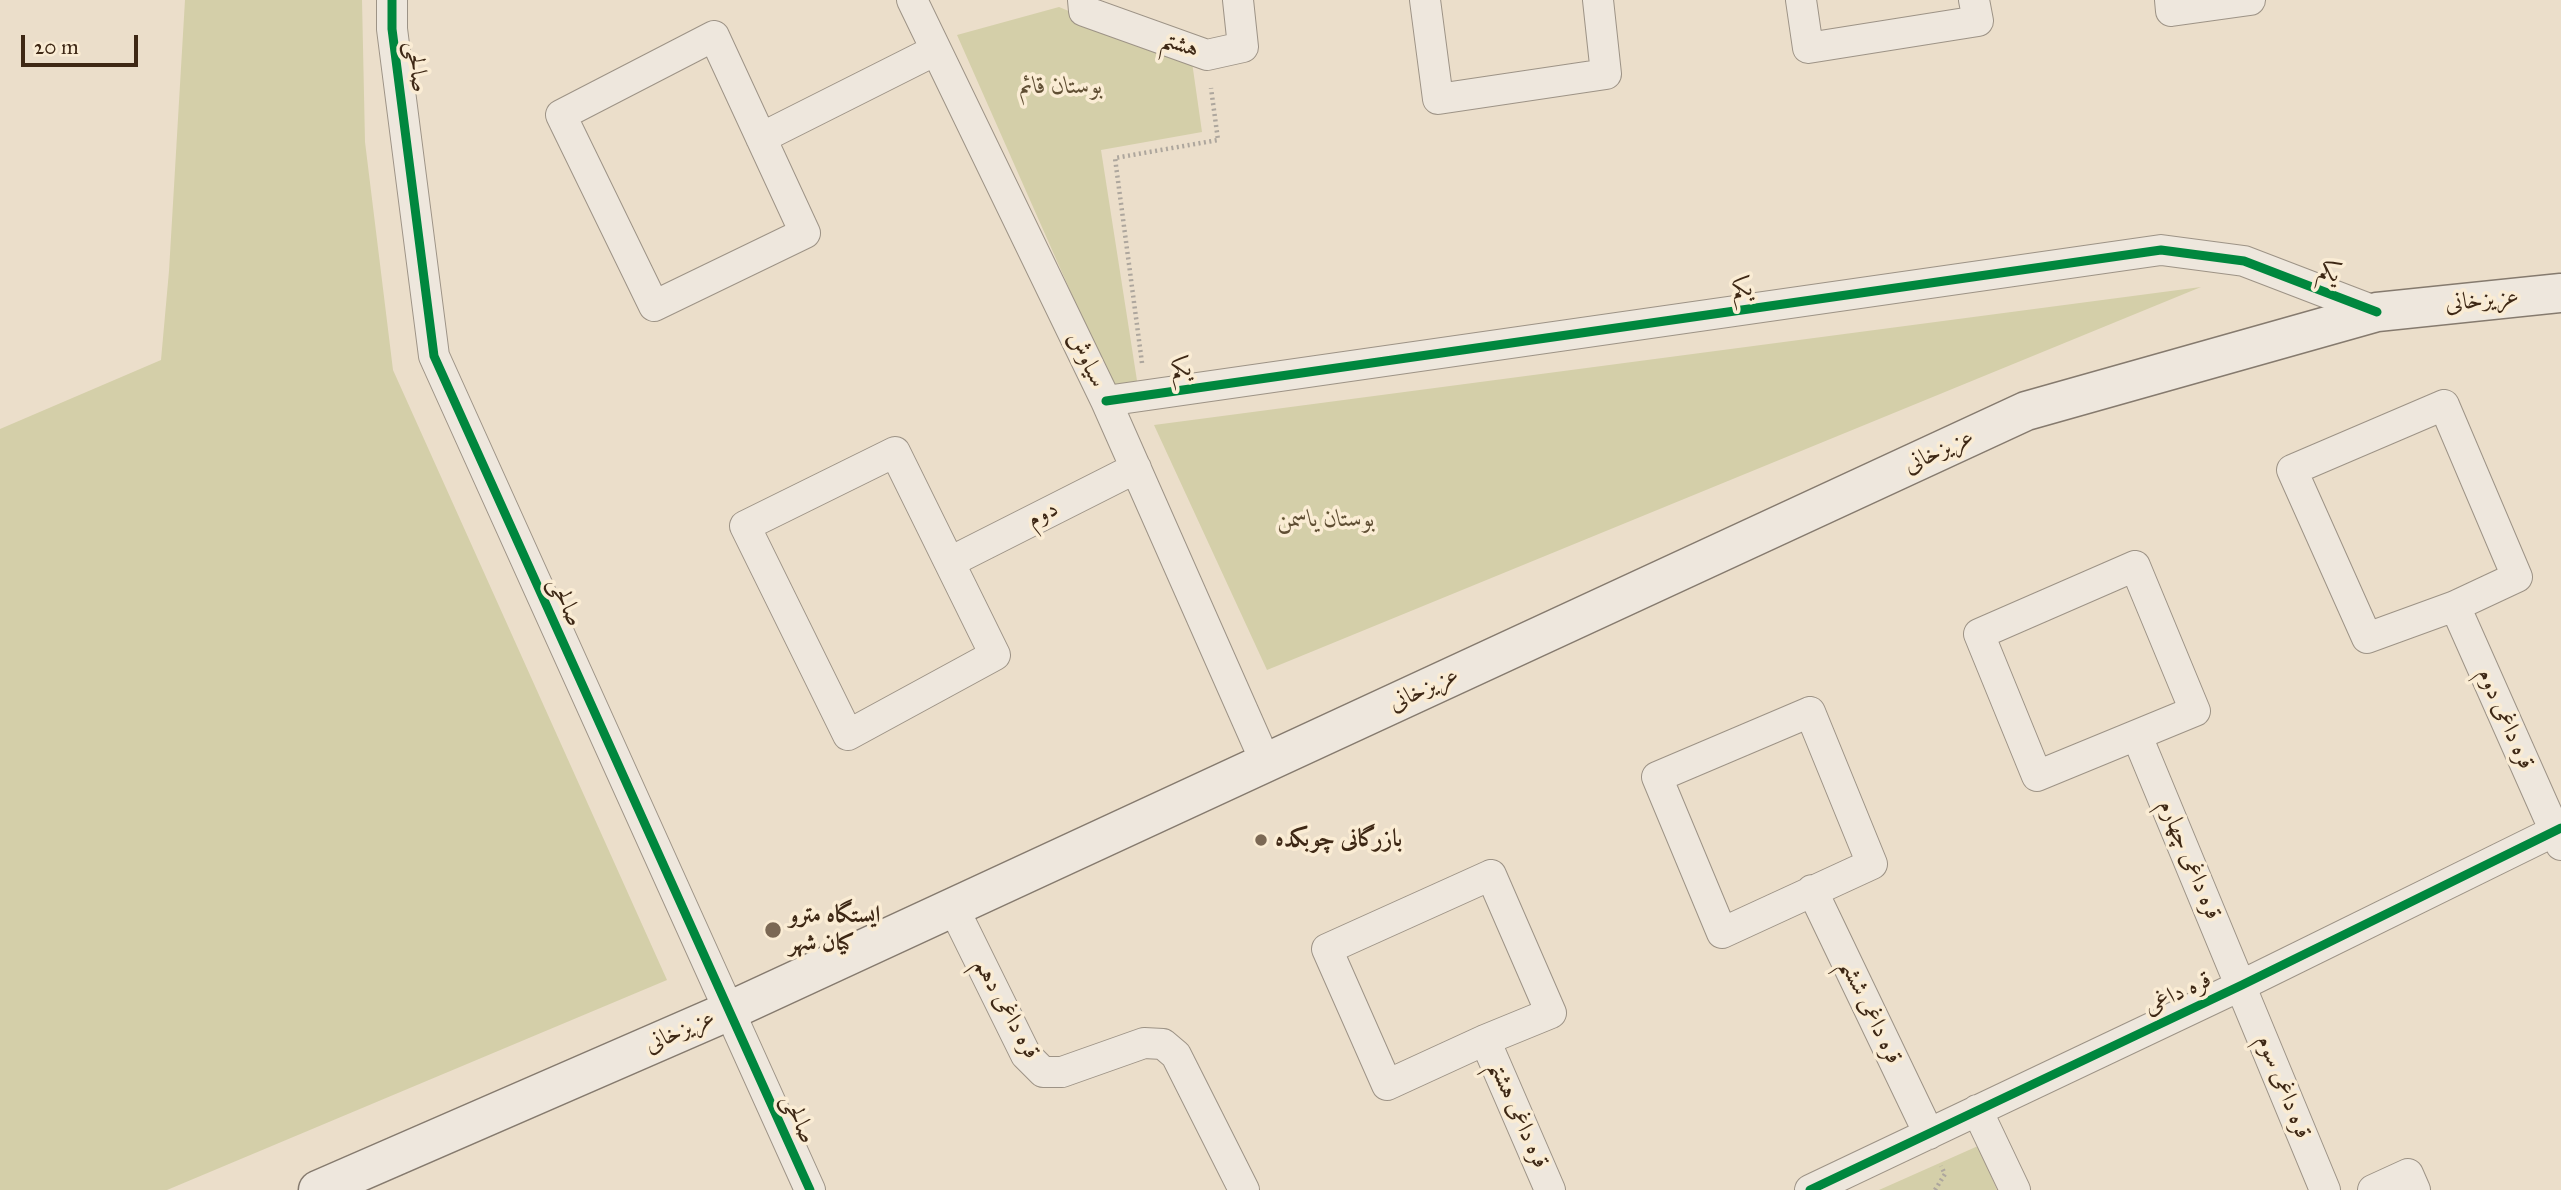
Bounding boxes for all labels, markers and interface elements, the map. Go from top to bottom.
scale bar [24,21,142,65]
street label: هشتم [1157,25,1203,65]
text: 20 m [34,34,79,60]
street label: صالحی [399,40,433,94]
park label: بوستان قائم [1019,73,1103,101]
street label: یکم [2314,256,2344,290]
street label: یکم [1730,274,1754,306]
street label: عزیزخانی [2444,283,2520,319]
street label: سیاوش [1060,327,1112,393]
street label: یکم [1169,354,1193,386]
street label: عزیزخانی [1899,423,1979,481]
street label: دوم [1023,495,1063,535]
park label: بوستان یاسمن [1277,506,1375,534]
street label: صالحی [541,573,589,631]
street label: عزیزخانی [1384,661,1464,719]
street label: قره داغی دوم [2470,664,2540,774]
street label: قره داغی چهارم [2151,796,2227,924]
place label: بازرگانی چوبکده [1275,826,1402,854]
marker: بازرگانی چوبکده [1253,832,1269,848]
place label: ایستگاه مترو کیان شهر [789,902,880,958]
marker: ایستگاه مترو کیان شهر [763,920,783,940]
street label: قره داغی دهم [967,954,1045,1064]
street label: قره داغی ششم [1832,955,1908,1069]
street label: قره داغی [2140,966,2216,1022]
street label: عزیزخانی [640,1004,720,1060]
street label: قره داغی سوم [2249,1031,2317,1143]
street label: قره داغی هشتم [1482,1057,1554,1173]
street label: صالحی [774,1090,822,1148]

